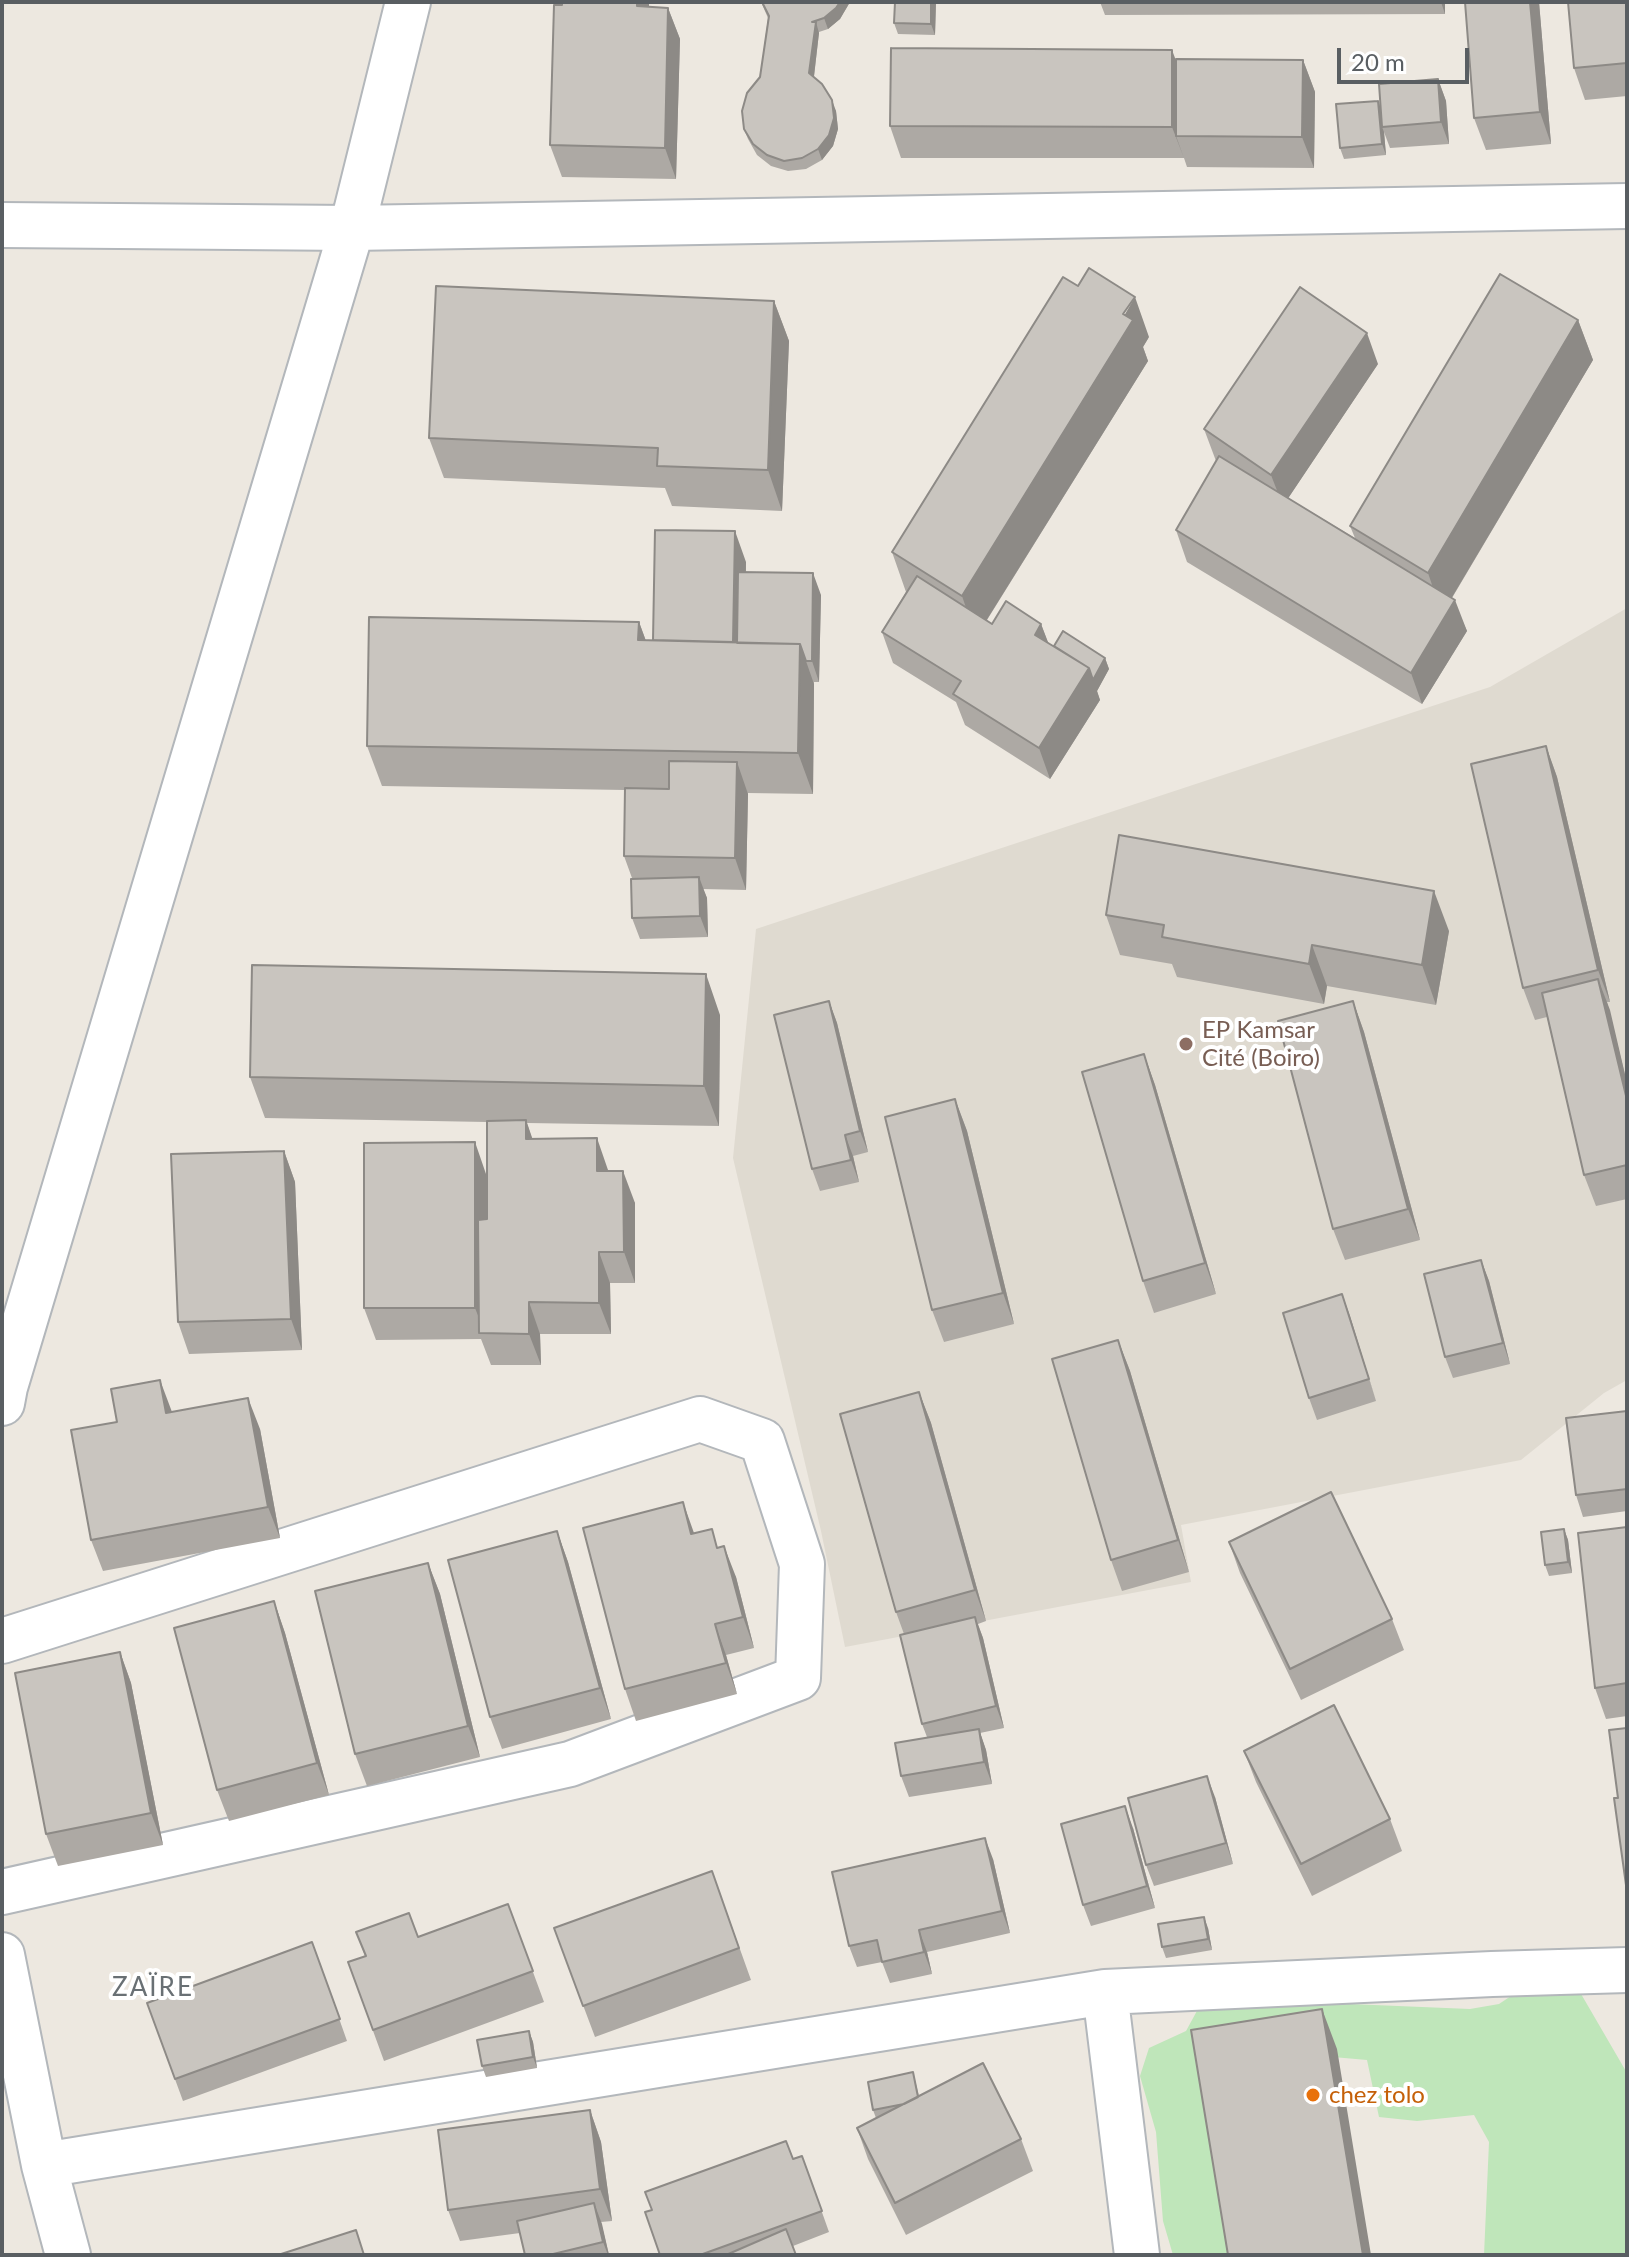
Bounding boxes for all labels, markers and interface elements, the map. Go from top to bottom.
scale bar [1341,32,1473,82]
text: 20 m [1351,47,1405,76]
place label: EP Kamsar Cité (Boiro) [1202,1016,1320,1072]
marker: EP Kamsar Cité (Boiro) [1177,1035,1195,1053]
district label: ZAÏRE [112,1972,194,2004]
place label: chez tolo [1329,2081,1425,2109]
marker: chez tolo [1304,2086,1322,2104]

